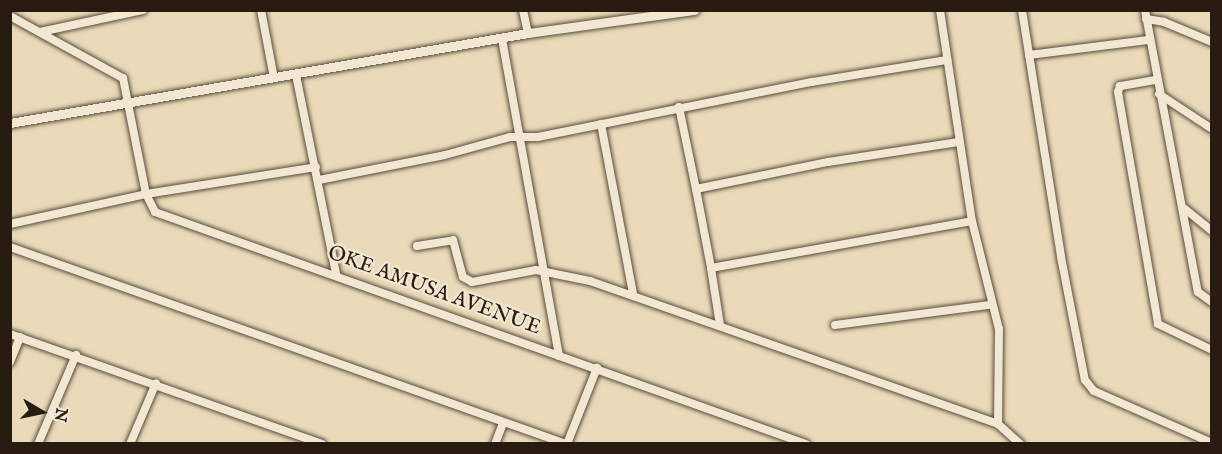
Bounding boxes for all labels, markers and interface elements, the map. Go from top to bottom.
street label: OKE AMUSA AVENUE [324,241,544,341]
north arrow [12,382,72,442]
text: N [49,406,71,423]

